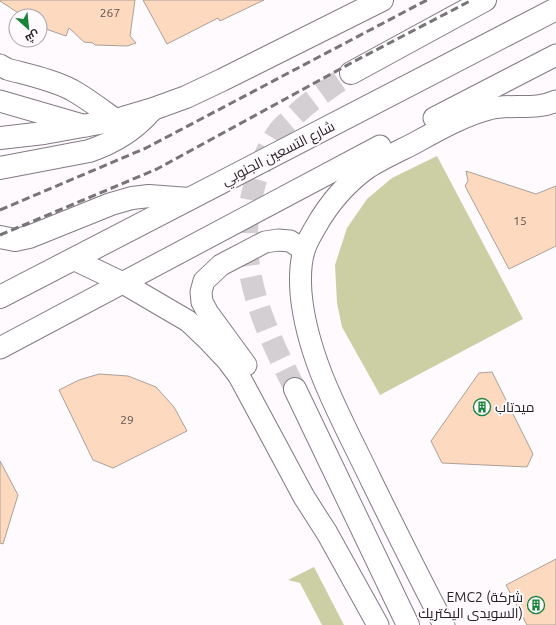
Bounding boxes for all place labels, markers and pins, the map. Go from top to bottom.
building icon: ميدتاب [472,397,492,417]
place label: ميدتاب [495,399,535,415]
place label: EMC2 (شركة السويدى اليكتريك) [418,589,523,621]
building icon: EMC2 (شركة السويدى اليكتريك) [526,595,546,615]

